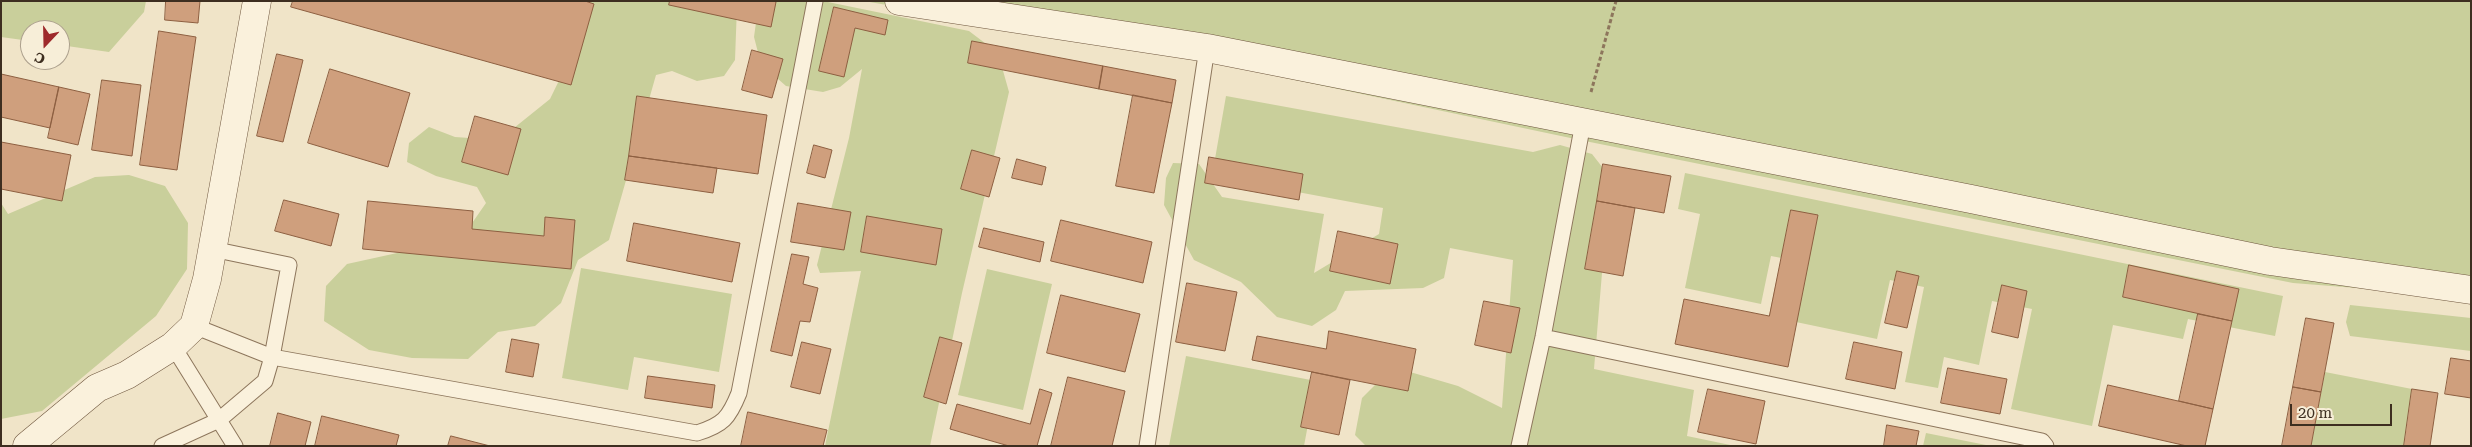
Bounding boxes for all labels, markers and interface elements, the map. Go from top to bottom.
north arrow [20,20,70,70]
text: С [33,49,47,67]
scale bar [2292,394,2394,426]
text: 20 m [2298,404,2332,422]

